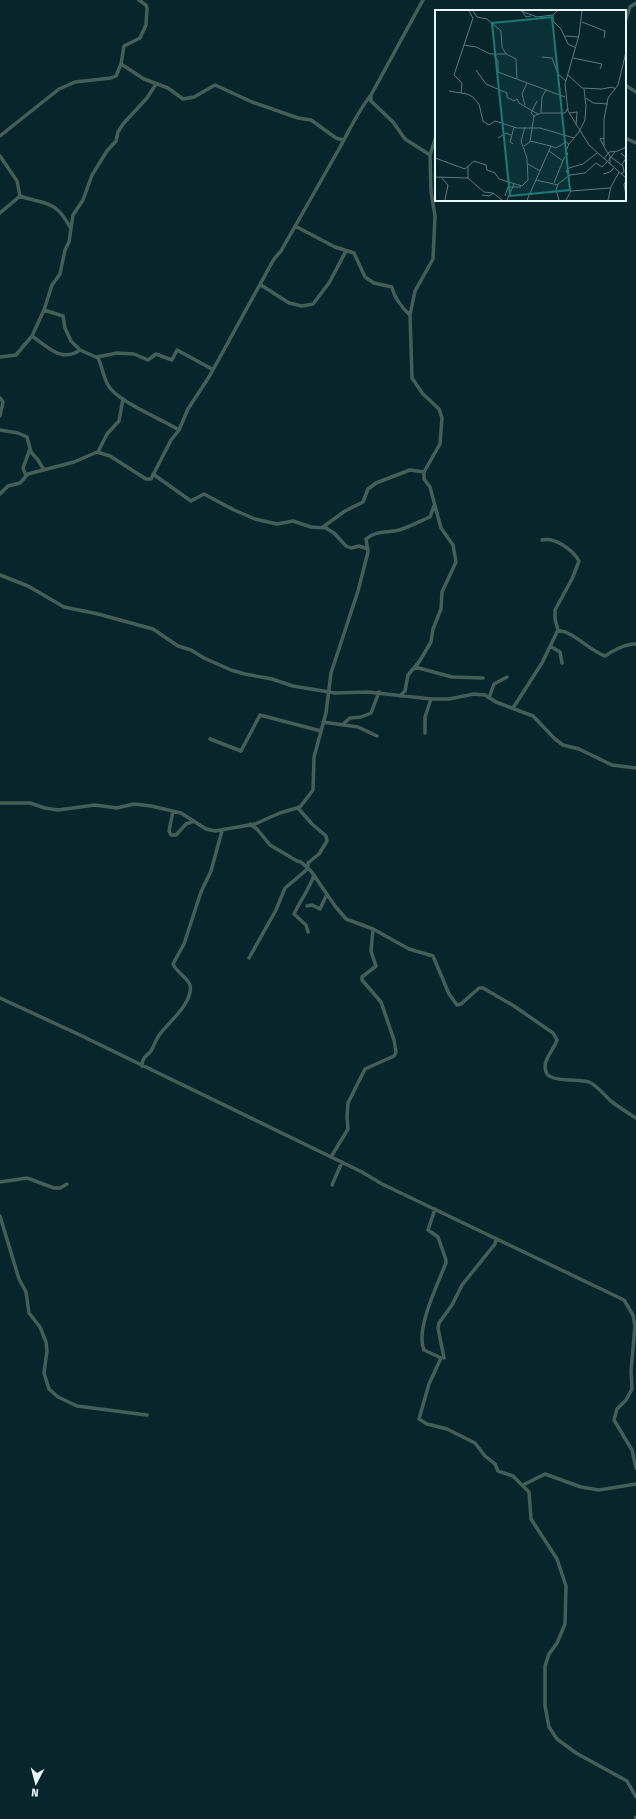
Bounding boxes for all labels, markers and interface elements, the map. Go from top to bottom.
inset map [435,10,626,201]
north arrow [16,1763,56,1803]
text: N [31,1786,39,1799]

